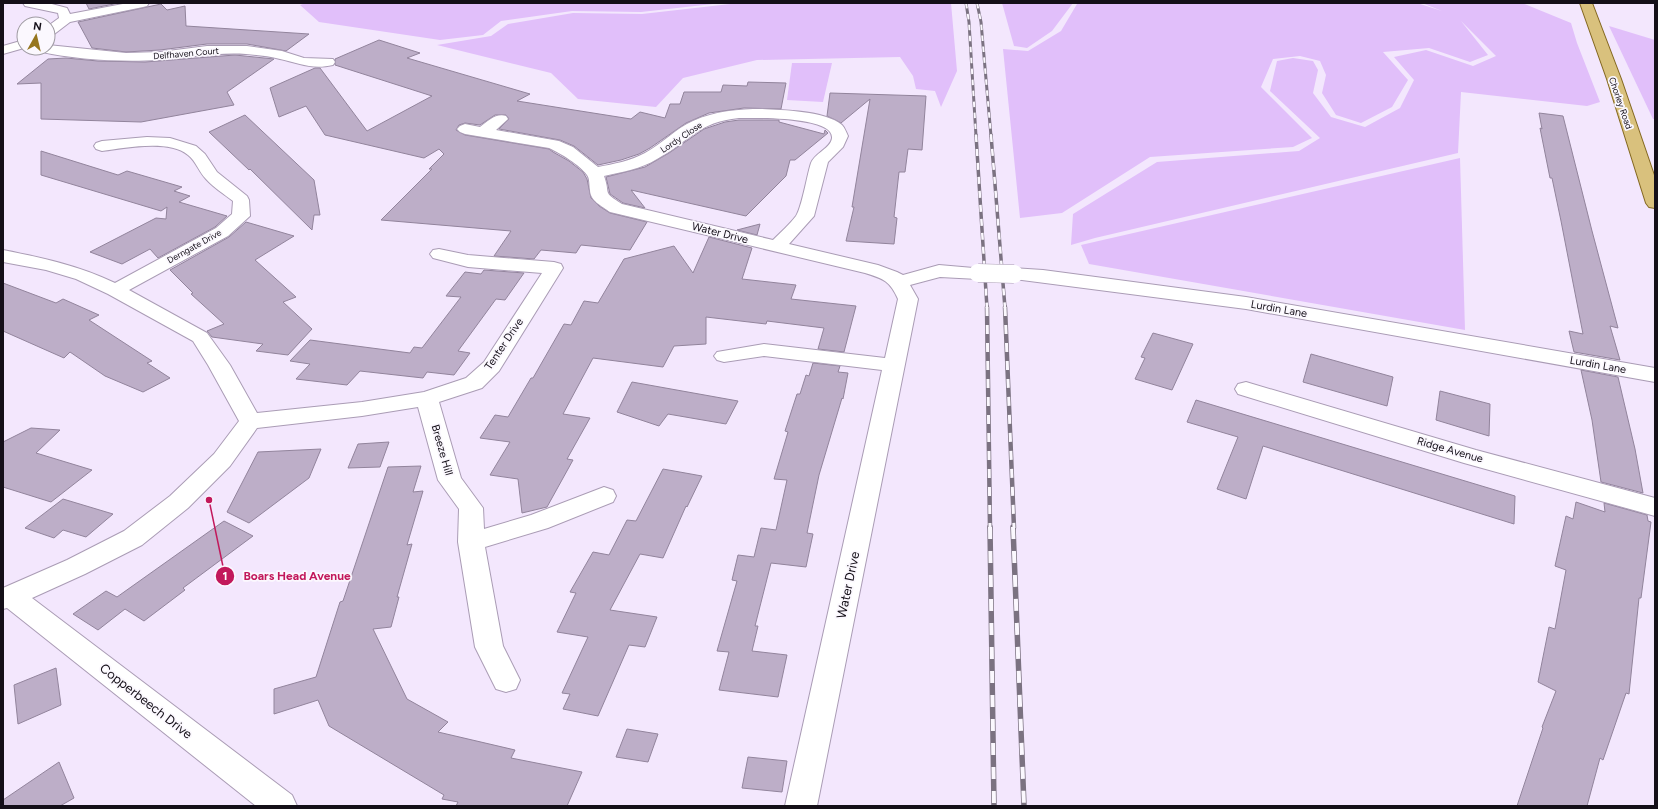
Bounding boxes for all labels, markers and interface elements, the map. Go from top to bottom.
north arrow [16,16,56,56]
text: N [32,20,42,34]
street label: Delfhaven Court [153,45,220,61]
street label: Chorley Road [1607,76,1635,130]
street label: Lordy Close [658,119,704,155]
street label: Water Drive [690,220,750,246]
street label: Derngate Drive [165,227,223,265]
street label: Lurdin Lane [1250,298,1308,320]
street label: Tenter Drive [482,316,526,372]
street label: Lurdin Lane [1569,354,1627,376]
street label: Breeze Hill [429,423,455,477]
street label: Ridge Avenue [1415,434,1485,466]
street label: Water Drive [834,550,862,620]
callout: Boars Head Avenue [215,564,358,588]
text: 1 [222,569,228,583]
text: Boars Head Avenue [243,569,351,583]
street label: Copperbeech Drive [97,660,195,742]

